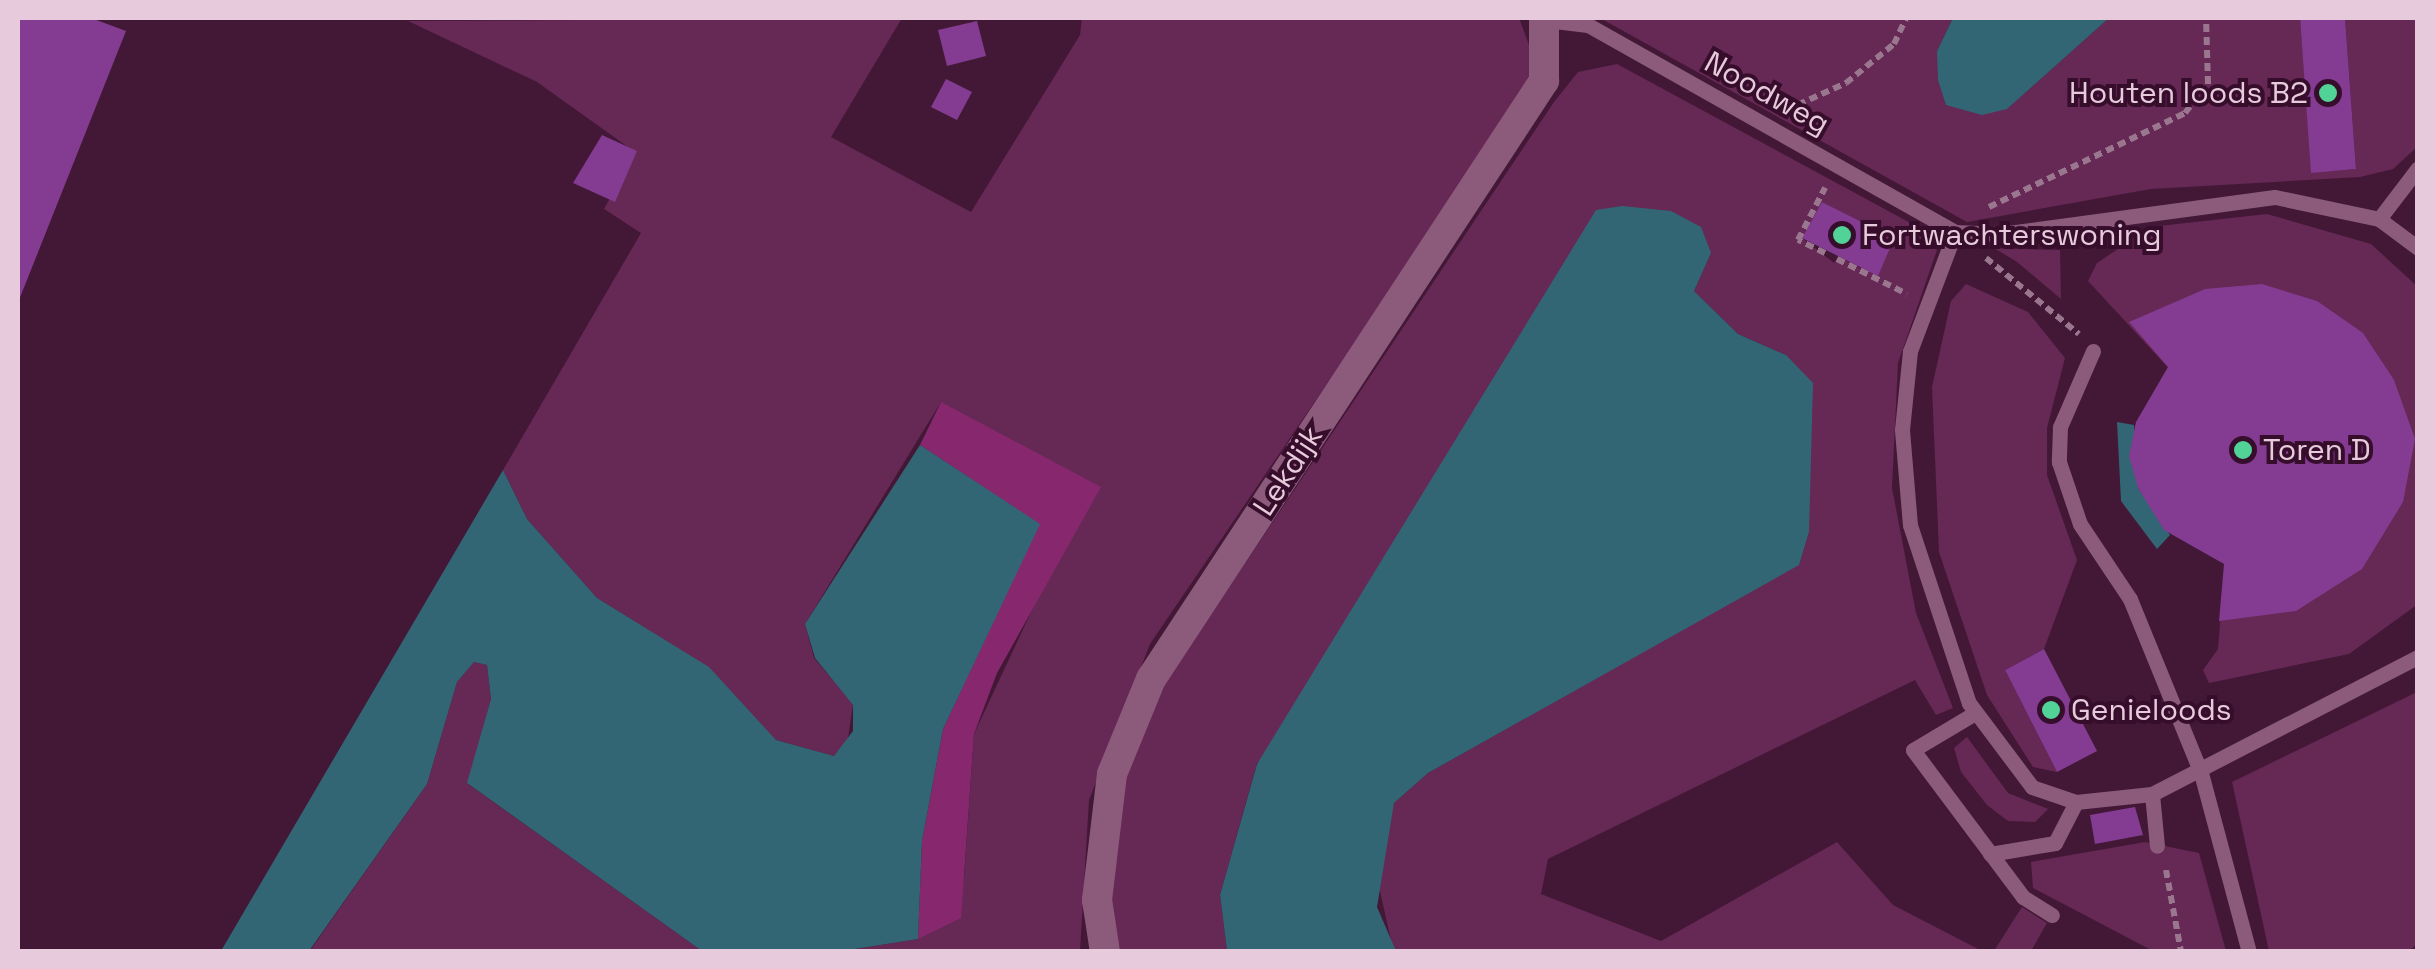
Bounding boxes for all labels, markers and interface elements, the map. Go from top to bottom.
street label: Noodweg [1698,44,1836,142]
place label: Houten loods B2 [2069,75,2308,111]
marker: Houten loods B2 [2317,82,2339,104]
place label: Fortwachterswoning [1862,217,2161,253]
marker: Fortwachterswoning [1831,224,1853,246]
street label: Lekdijk [1246,419,1330,523]
place label: Toren D [2263,432,2371,468]
marker: Toren D [2232,439,2254,461]
place label: Genieloods [2071,692,2232,728]
marker: Genieloods [2040,699,2062,721]

